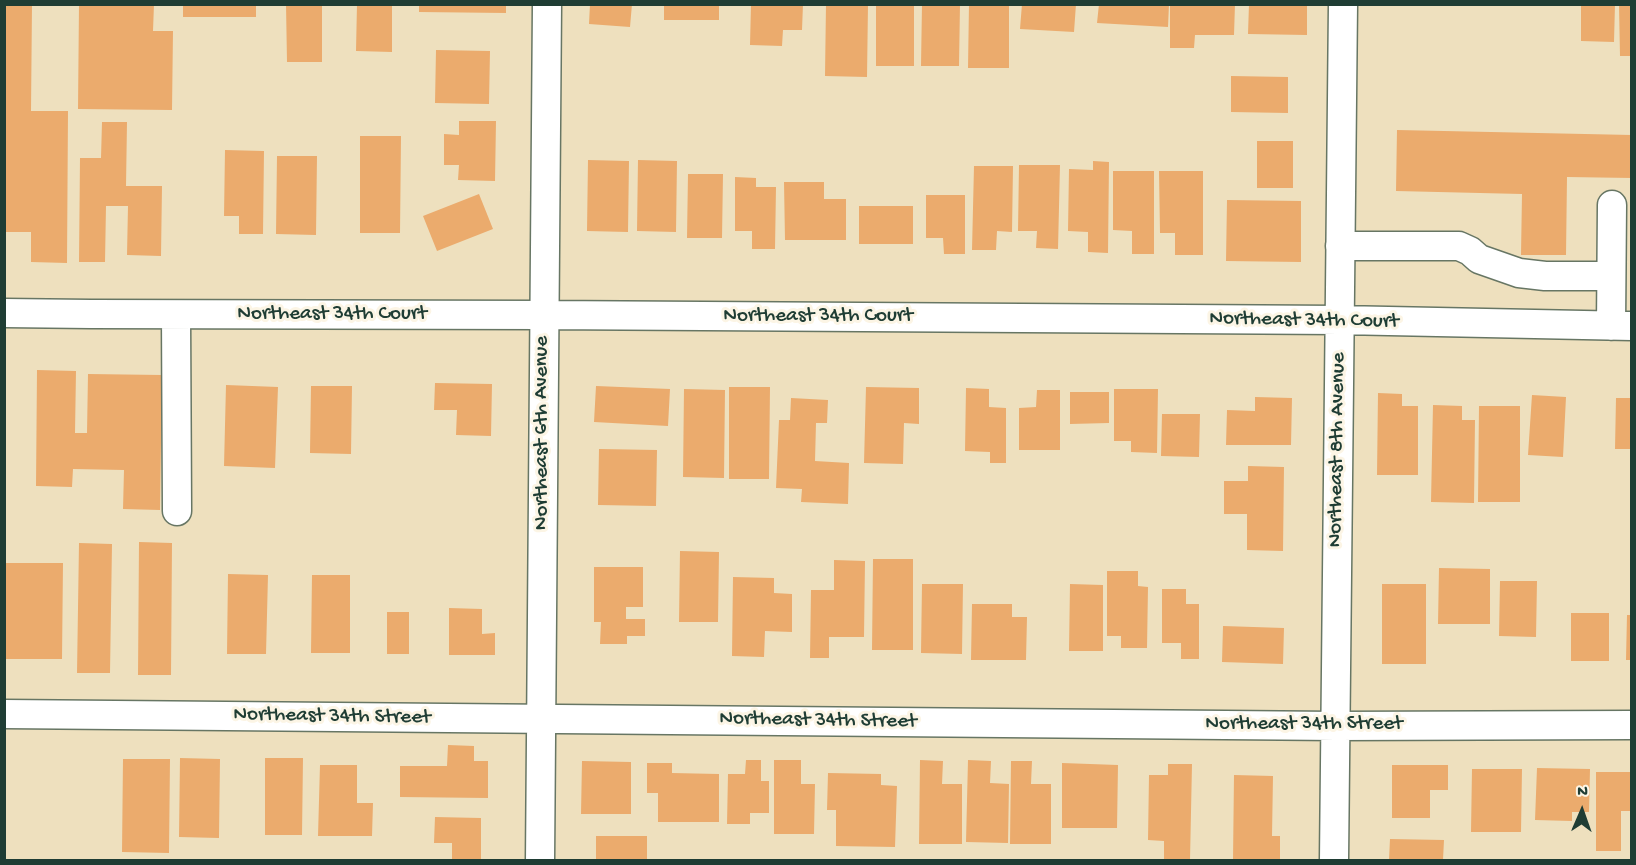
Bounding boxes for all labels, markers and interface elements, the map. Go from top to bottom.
street label: Northeast 34th Court [237,302,427,328]
street label: Northeast 34th Court [723,304,913,330]
street label: Northeast 34th Court [1209,307,1399,335]
street label: Northeast 6th Avenue [530,336,556,530]
street label: Northeast 8th Avenue [1324,352,1352,548]
street label: Northeast 34th Street [233,703,431,731]
street label: Northeast 34th Street [719,707,917,735]
street label: Northeast 34th Street [1205,712,1403,738]
north arrow [1552,781,1612,841]
text: N [1577,783,1588,802]

